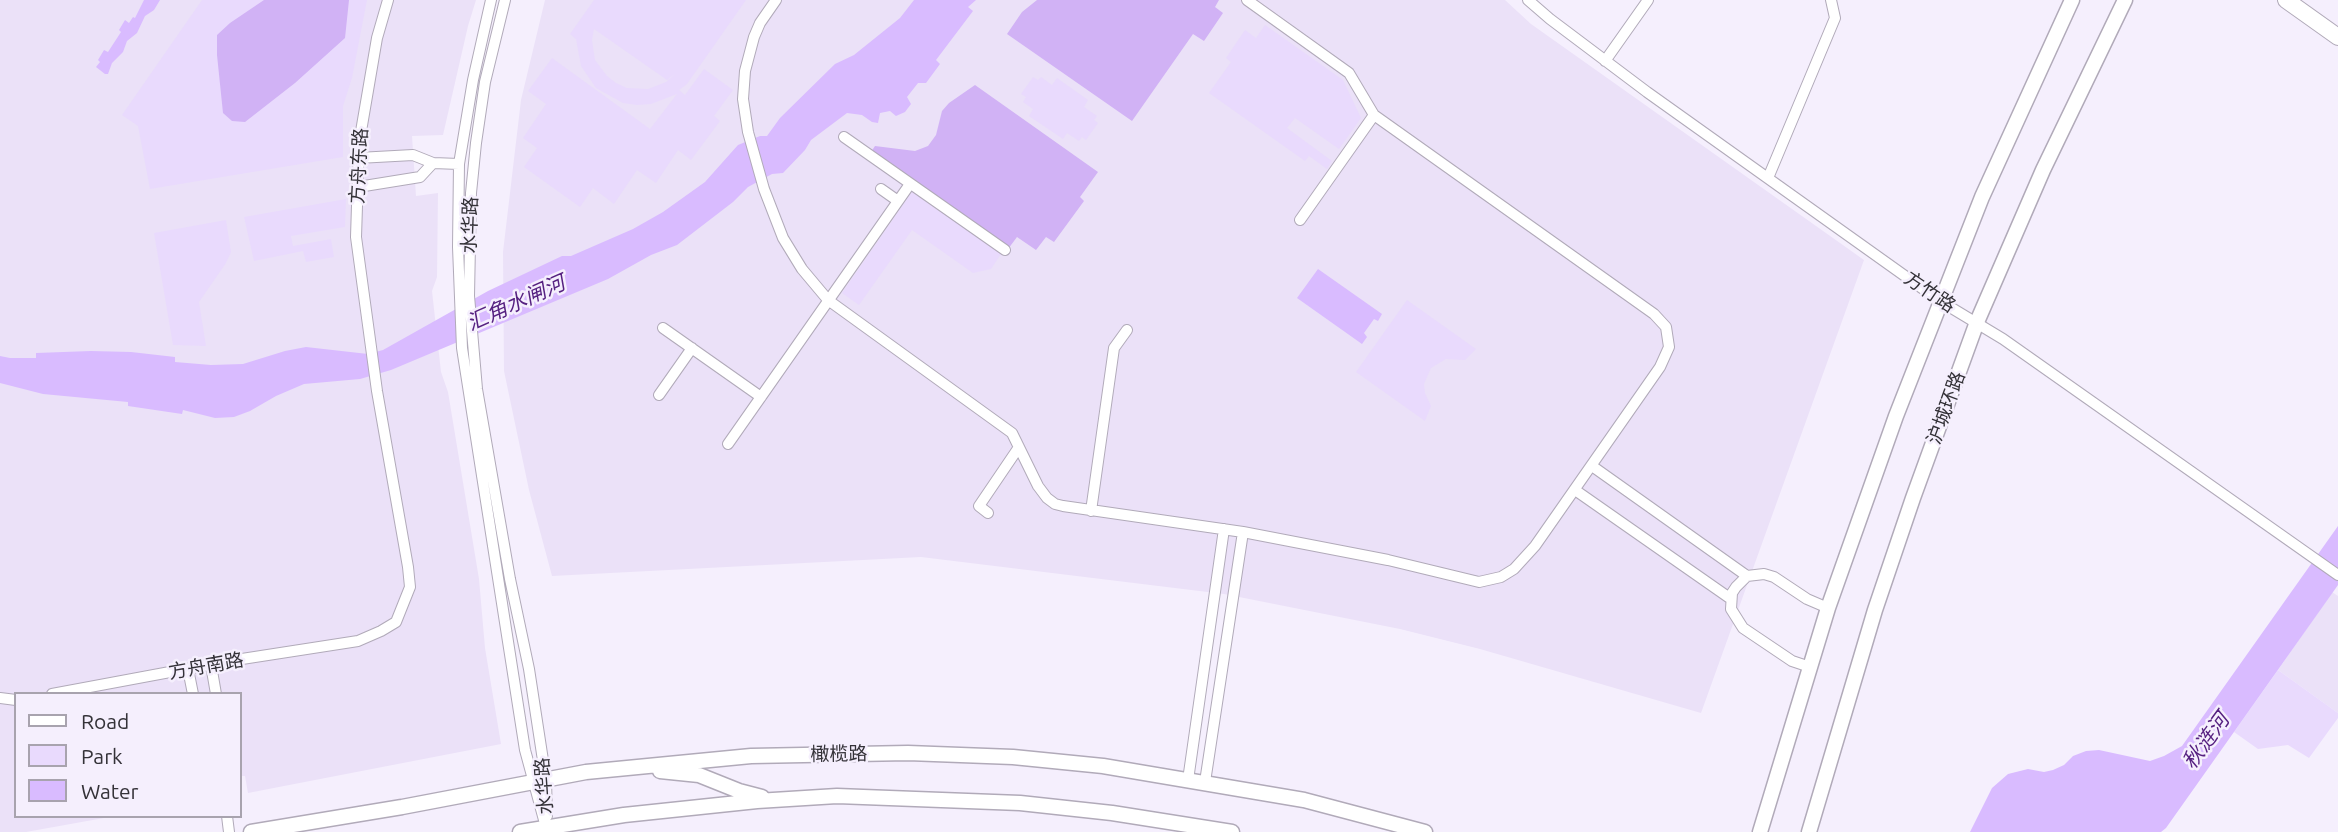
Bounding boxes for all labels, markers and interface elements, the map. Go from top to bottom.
street label: 方舟东路 [346,127,372,205]
street label: 水华路 [458,196,482,254]
street label: 方竹路 [1900,267,1960,317]
water label: 汇角水闸河 [463,270,569,336]
street label: 沪城环路 [1922,368,1970,448]
street label: 方舟南路 [167,648,245,684]
legend [14,692,242,818]
water label: 秋涟河 [2177,708,2235,774]
text: Road [81,709,129,733]
street label: 橄榄路 [810,742,868,766]
text: Park [81,744,123,768]
street label: 水华路 [531,757,557,815]
text: Water [81,779,139,803]

